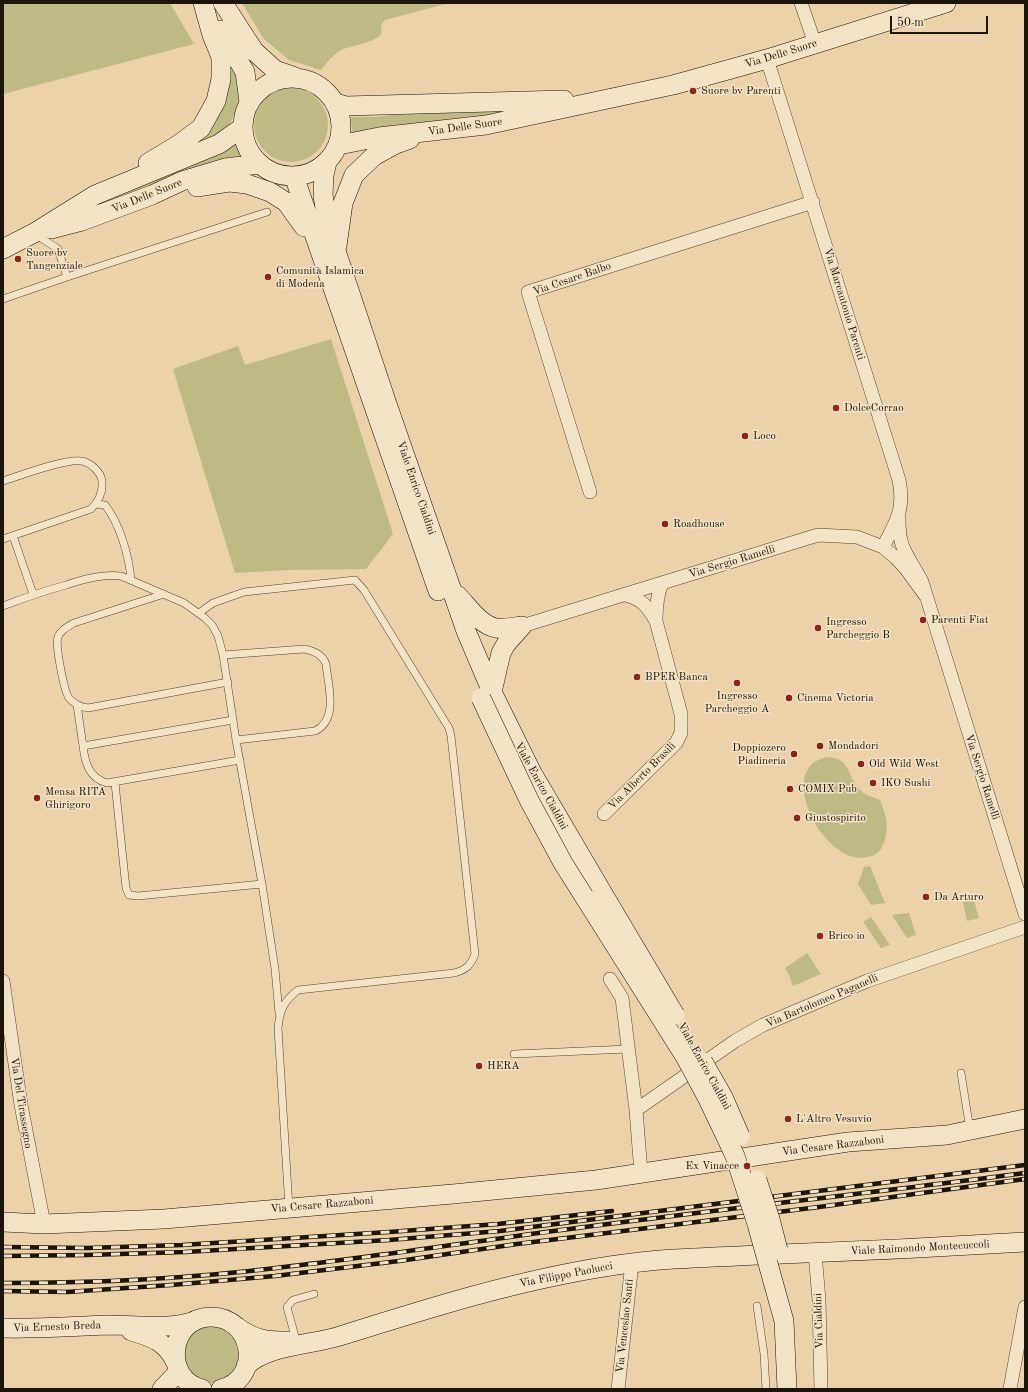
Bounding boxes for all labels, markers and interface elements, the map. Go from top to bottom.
scale bar [892,8,990,34]
text: 50 m [897,17,924,29]
street label: Via Delle Suore [743,37,819,71]
place label: Suore bv Parenti [701,84,781,98]
marker: Suore bv Parenti [688,86,698,96]
street label: Via Delle Suore [427,115,503,139]
street label: Via Delle Suore [110,176,184,216]
place label: Suore bv Tangenziale [26,246,83,272]
street label: Via Marcantonio Parenti [821,246,867,362]
marker: Suore bv Tangenziale [13,254,23,264]
street label: Via Cesare Balbo [531,259,613,299]
place label: Comunità Islamica di Modena [276,264,364,290]
marker: Comunità Islamica di Modena [263,272,273,282]
place label: DolceCorrao [844,401,904,415]
marker: DolceCorrao [831,403,841,413]
place label: Loco [753,429,776,443]
marker: Loco [740,431,750,441]
street label: Viale Enrico Cialdini [394,439,438,537]
place label: Roadhouse [673,517,725,531]
marker: Roadhouse [660,519,670,529]
street label: Via Sergio Ramelli [687,543,777,581]
place label: Parenti Fiat [931,613,989,627]
place label: Ingresso Parcheggio B [826,615,890,641]
marker: Parenti Fiat [918,615,928,625]
marker: Ingresso Parcheggio B [813,623,823,633]
place label: BPER Banca [645,670,708,684]
marker: BPER Banca [632,672,642,682]
marker: Ingresso Parcheggio A [732,678,742,688]
place label: Ingresso Parcheggio A [705,689,769,715]
place label: Cinema Victoria [797,691,874,705]
marker: Cinema Victoria [784,693,794,703]
street label: Via Sergio Ramelli [962,732,1002,822]
place label: Mondadori [828,739,878,753]
street label: Viale Enrico Cialdini [511,740,571,832]
street label: Via Alberto Brasili [606,740,678,812]
place label: Doppiozero Piadineria [732,741,786,767]
marker: Mondadori [815,741,825,751]
marker: Doppiozero Piadineria [789,749,799,759]
place label: Old Wild West [869,757,939,771]
marker: Old Wild West [856,759,866,769]
place label: IKO Sushi [881,776,930,790]
marker: IKO Sushi [868,778,878,788]
place label: COMIX Pub [798,782,857,796]
marker: COMIX Pub [785,784,795,794]
place label: Mensa RITA Ghirigoro [45,785,106,811]
marker: Mensa RITA Ghirigoro [32,793,42,803]
place label: Giustospirito [805,811,866,825]
marker: Giustospirito [792,813,802,823]
place label: Da Arturo [934,890,984,904]
marker: Da Arturo [921,892,931,902]
place label: Brico io [828,929,865,943]
marker: Brico io [815,931,825,941]
street label: Via Bartolomeo Paganelli [764,971,880,1031]
street label: Viale Enrico Cialdini [674,1020,734,1112]
street label: Via Del Tirassegno [7,1057,35,1149]
place label: HERA [487,1059,520,1073]
marker: HERA [474,1061,484,1071]
place label: L'Altro Vesuvio [796,1112,872,1126]
marker: L'Altro Vesuvio [783,1114,793,1124]
street label: Via Cesare Razzaboni [781,1133,885,1159]
place label: Ex Vinacce [686,1159,739,1173]
marker: Ex Vinacce [742,1161,752,1171]
street label: Via Cesare Razzaboni [270,1194,374,1216]
street label: Viale Raimondo Montecuccoli [850,1238,990,1258]
street label: Via Filippo Paolucci [518,1259,614,1291]
street label: Via Venceslao Santi [613,1278,637,1374]
street label: Via Cialdini [811,1293,827,1349]
street label: Via Ernesto Breda [13,1319,101,1335]

